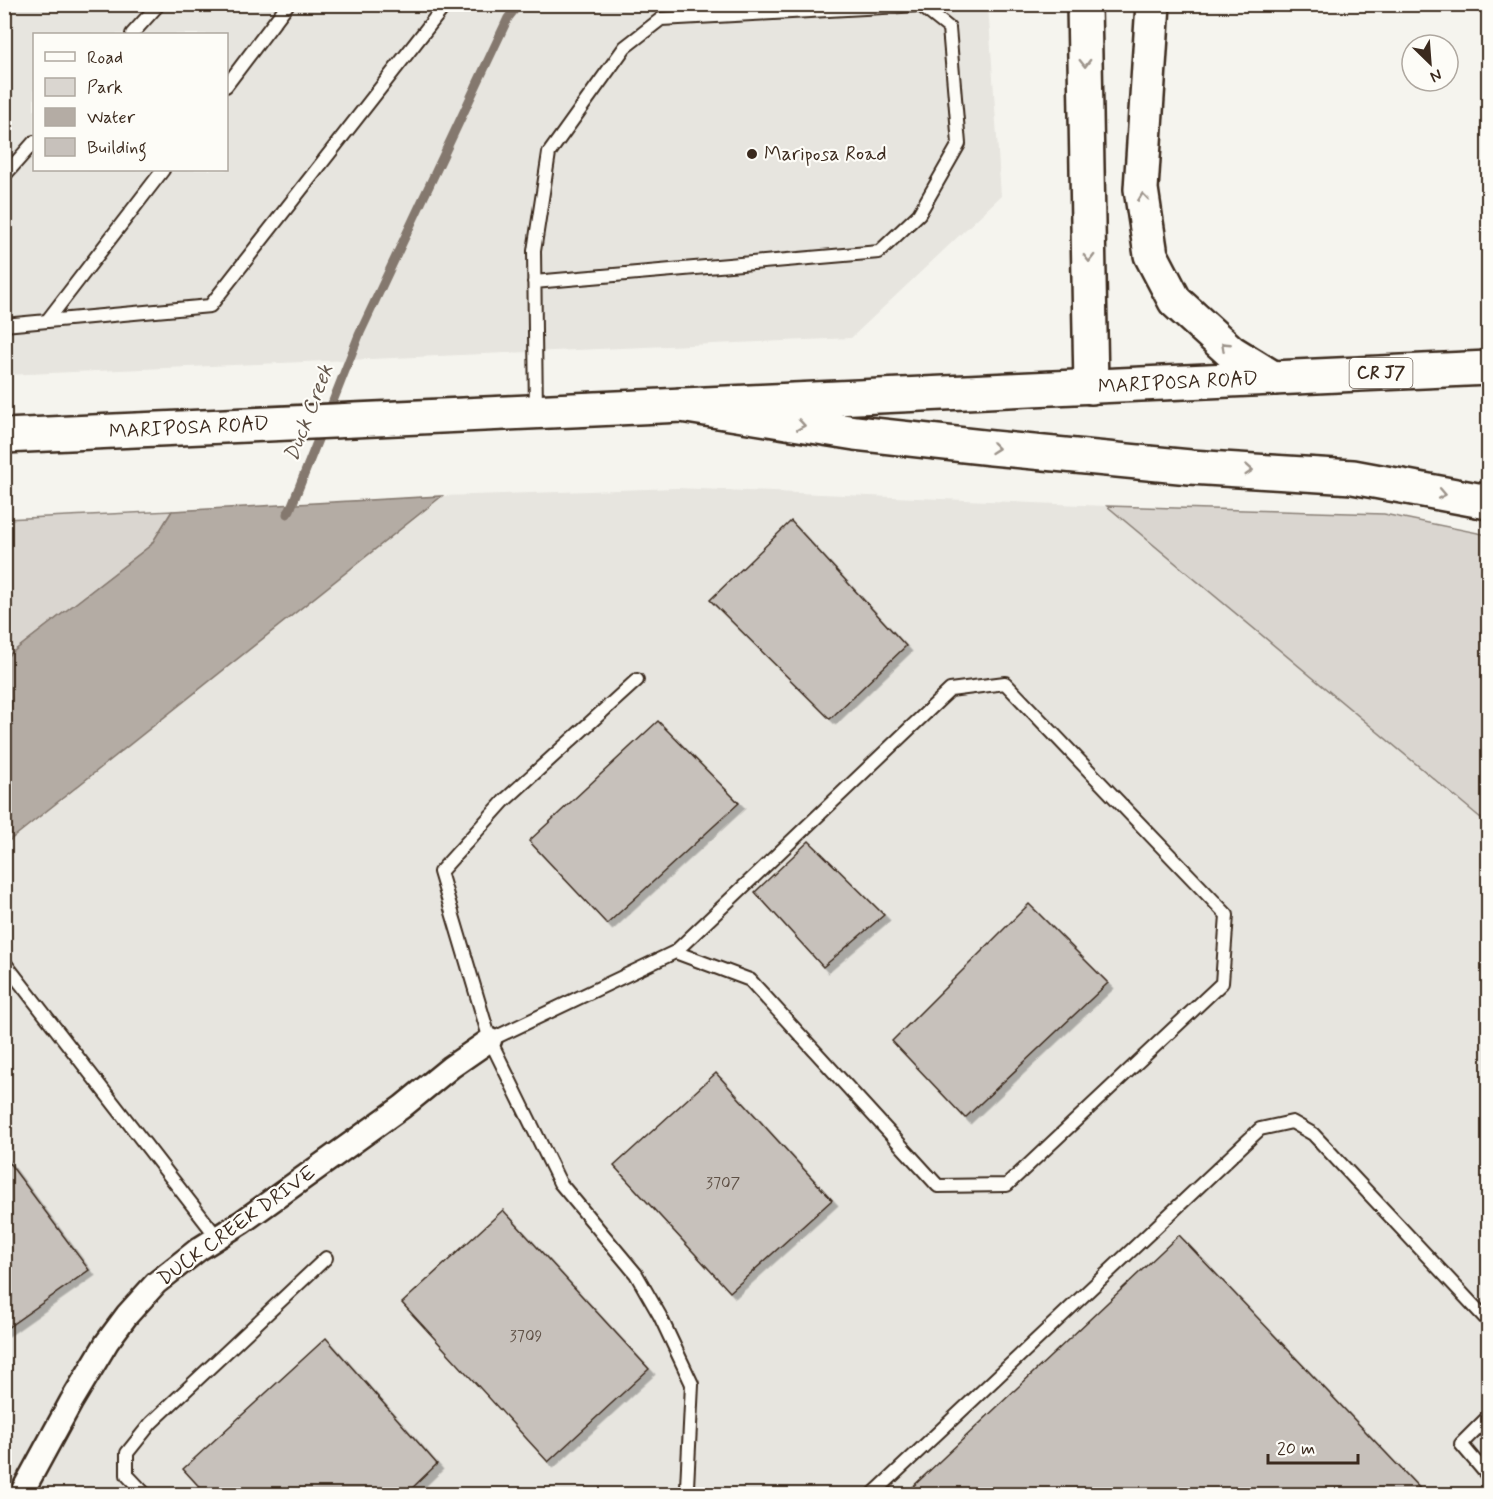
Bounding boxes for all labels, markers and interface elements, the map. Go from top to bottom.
legend [33,33,228,171]
north arrow [1400,33,1460,93]
text: Road [87,46,123,70]
one-way arrow [1079,58,1091,67]
text: N [1426,63,1445,87]
text: Park [87,76,123,100]
text: Water [87,106,136,130]
text: Building [87,136,147,162]
place label: Mariposa Road [764,141,887,168]
marker: Mariposa Road [745,147,759,161]
one-way arrow [1137,192,1150,201]
one-way arrow [1083,253,1095,262]
one-way arrow [1221,342,1231,353]
road number: CR J7 [1350,358,1412,388]
water label: Duck Creek [278,360,340,466]
street label: MARIPOSA ROAD [1097,365,1259,401]
street label: MARIPOSA ROAD [108,410,270,446]
one-way arrow [796,418,806,430]
one-way arrow [990,441,999,454]
one-way arrow [1244,464,1253,477]
one-way arrow [1437,487,1447,500]
street label: DUCK CREEK DRIVE [153,1160,321,1292]
house number: 3707 [706,1173,741,1194]
house number: 3709 [510,1326,543,1347]
scale bar [1268,1427,1358,1465]
text: 20 m [1277,1437,1315,1461]

